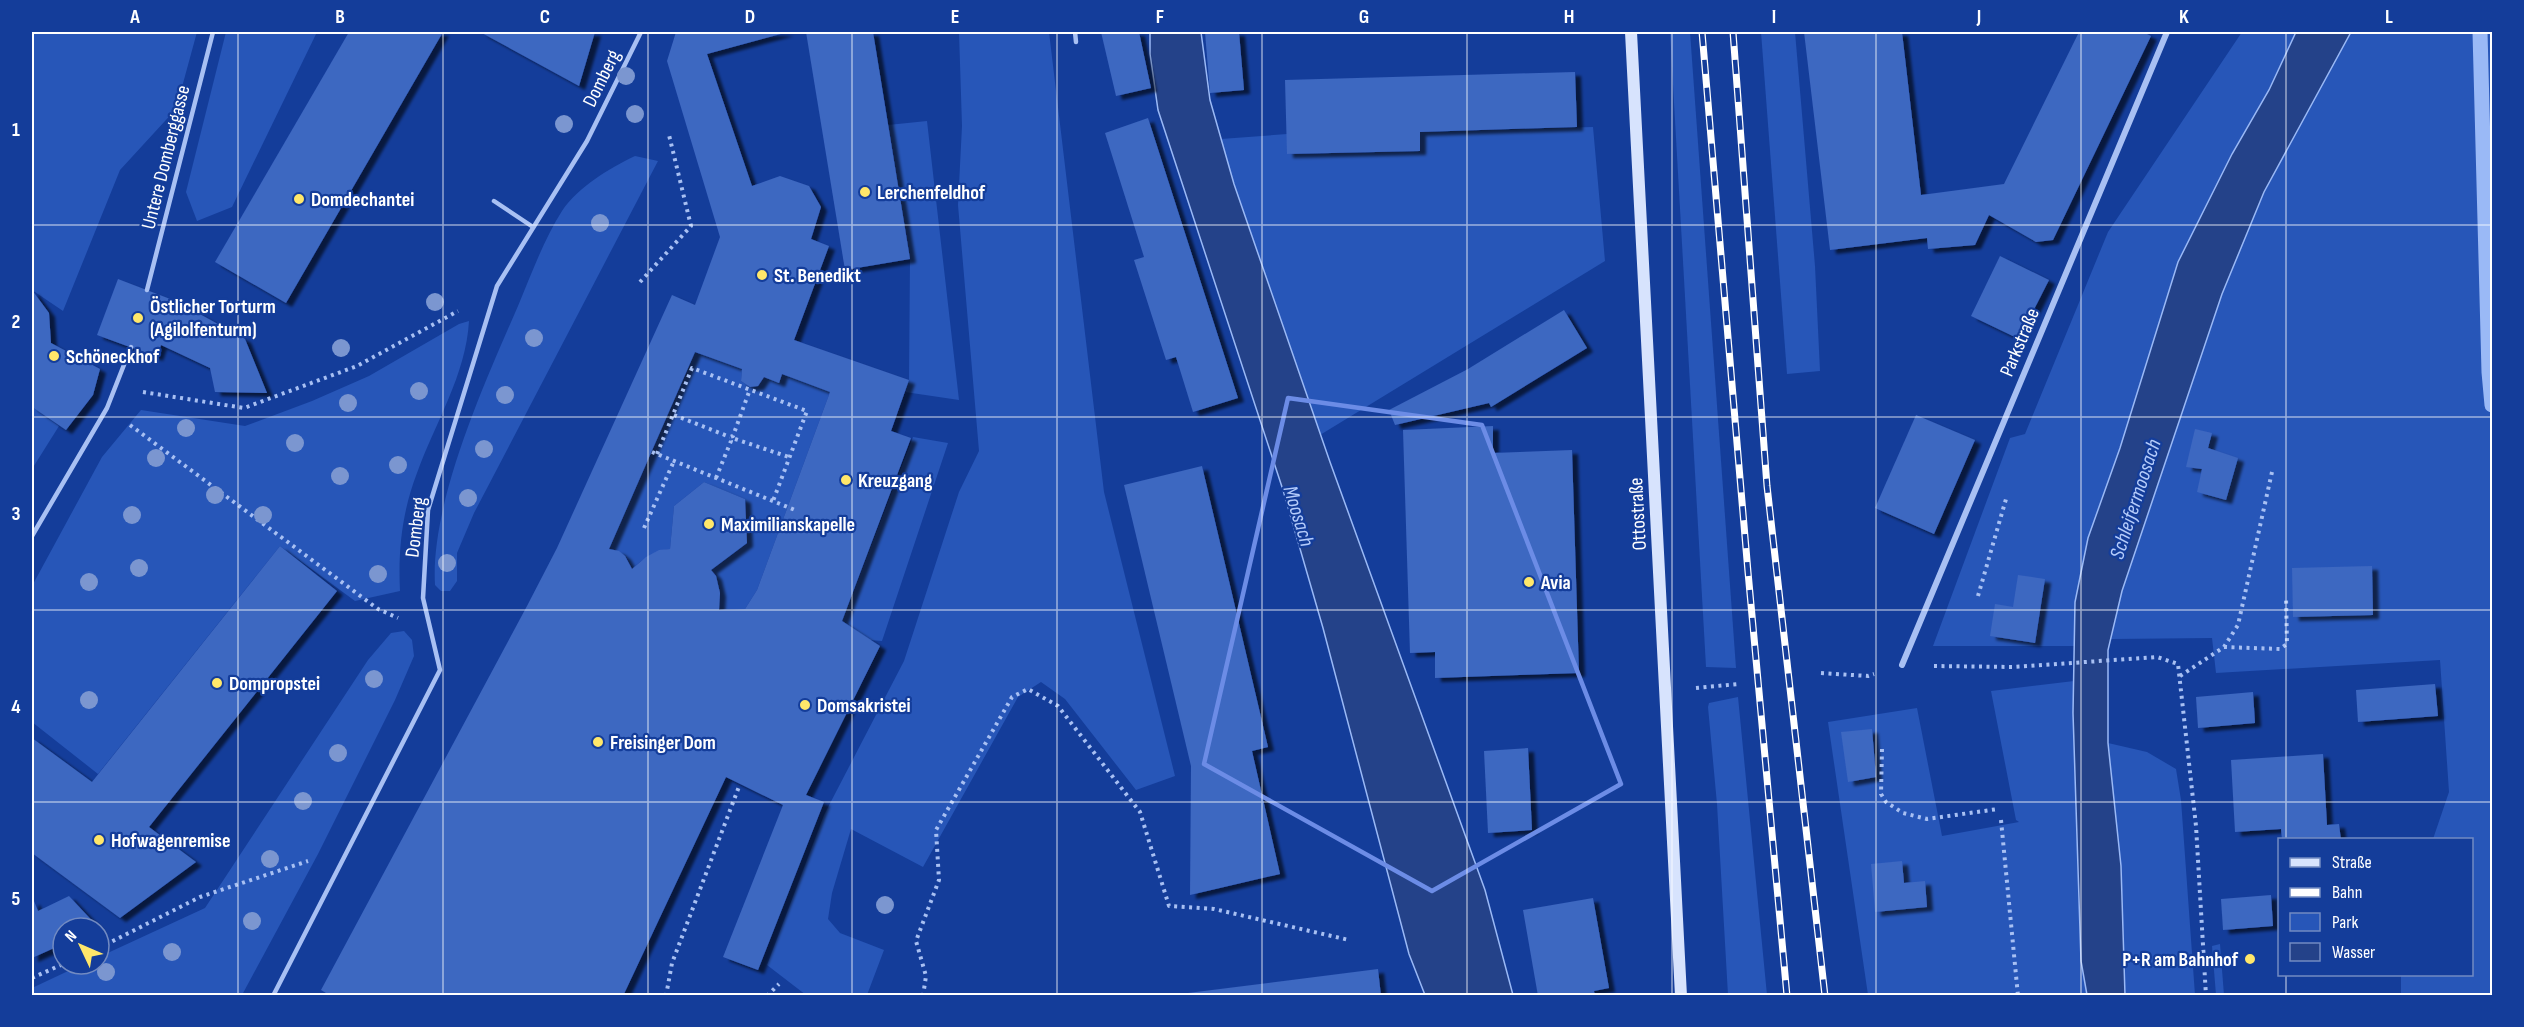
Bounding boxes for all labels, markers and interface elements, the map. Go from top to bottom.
text: A [129,5,140,29]
text: B [335,5,345,29]
text: C [540,5,550,29]
text: D [745,5,755,29]
text: E [951,5,959,29]
text: F [1156,5,1164,29]
text: G [1359,5,1369,29]
text: H [1564,5,1574,29]
text: I [1772,5,1776,29]
text: J [1976,5,1981,29]
text: K [2179,5,2189,29]
text: L [2385,5,2393,29]
street label: Domberg [578,46,626,111]
street label: Untere Domberggasse [137,83,195,232]
text: 1 [12,118,20,142]
place label: Lerchenfeldhof [877,181,986,205]
marker: Lerchenfeldhof [858,185,872,199]
place label: Domdechantei [311,188,414,212]
marker: Domdechantei [292,192,306,206]
place label: St. Benedikt [774,264,861,288]
marker: St. Benedikt [755,268,769,282]
place label: Östlicher Torturm (Agilolfenturm) [150,295,276,342]
street label: Parkstraße [1995,305,2045,380]
text: 2 [12,310,20,334]
marker: Östlicher Torturm (Agilolfenturm) [131,311,145,325]
place label: Schöneckhof [66,345,160,369]
marker: Schöneckhof [47,349,61,363]
water label: Schleifermoosach [2104,436,2167,562]
place label: Kreuzgang [858,469,933,493]
marker: Kreuzgang [839,473,853,487]
street label: Ottostraße [1624,477,1652,551]
water label: Moosach [1277,483,1320,550]
street label: Domberg [400,496,432,559]
text: 3 [12,502,21,526]
place label: Maximilianskapelle [721,513,855,537]
marker: Maximilianskapelle [702,517,716,531]
place label: Avia [1540,571,1571,595]
marker: Avia [1522,575,1536,589]
place label: Dompropstei [229,672,320,696]
marker: Dompropstei [210,676,224,690]
place label: Domsakristei [817,694,911,718]
text: 4 [11,695,21,719]
marker: Domsakristei [798,698,812,712]
place label: Freisinger Dom [610,731,716,755]
marker: Freisinger Dom [591,735,605,749]
place label: Hofwagenremise [111,829,230,853]
marker: Hofwagenremise [92,833,106,847]
legend [2278,838,2473,976]
text: Straße [2332,852,2372,873]
text: Bahn [2332,882,2362,903]
text: 5 [12,887,21,911]
text: Park [2332,912,2358,933]
north arrow [51,916,111,976]
text: N [61,927,81,946]
text: Wasser [2332,942,2375,963]
place label: P+R am Bahnhof [2122,948,2239,972]
marker: P+R am Bahnhof [2243,952,2257,966]

